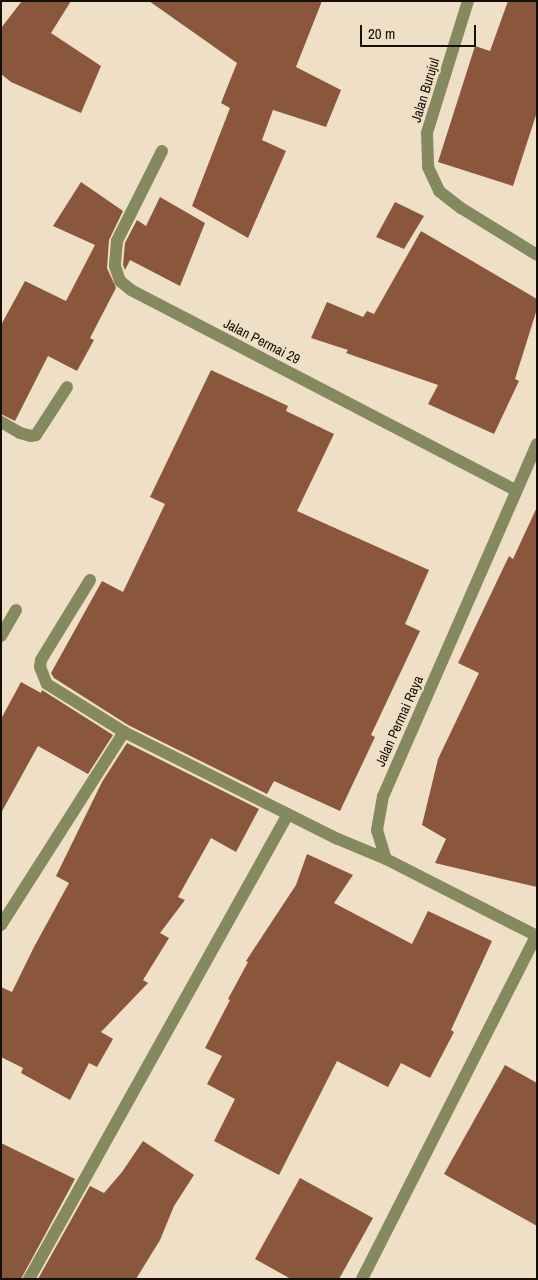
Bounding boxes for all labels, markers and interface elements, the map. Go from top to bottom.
scale bar [363,15,479,47]
text: 20 m [368,23,395,44]
street label: Jalan Burujul [407,56,443,124]
street label: Jalan Permai 29 [221,315,303,367]
street label: Jalan Permai Raya [371,673,427,769]

